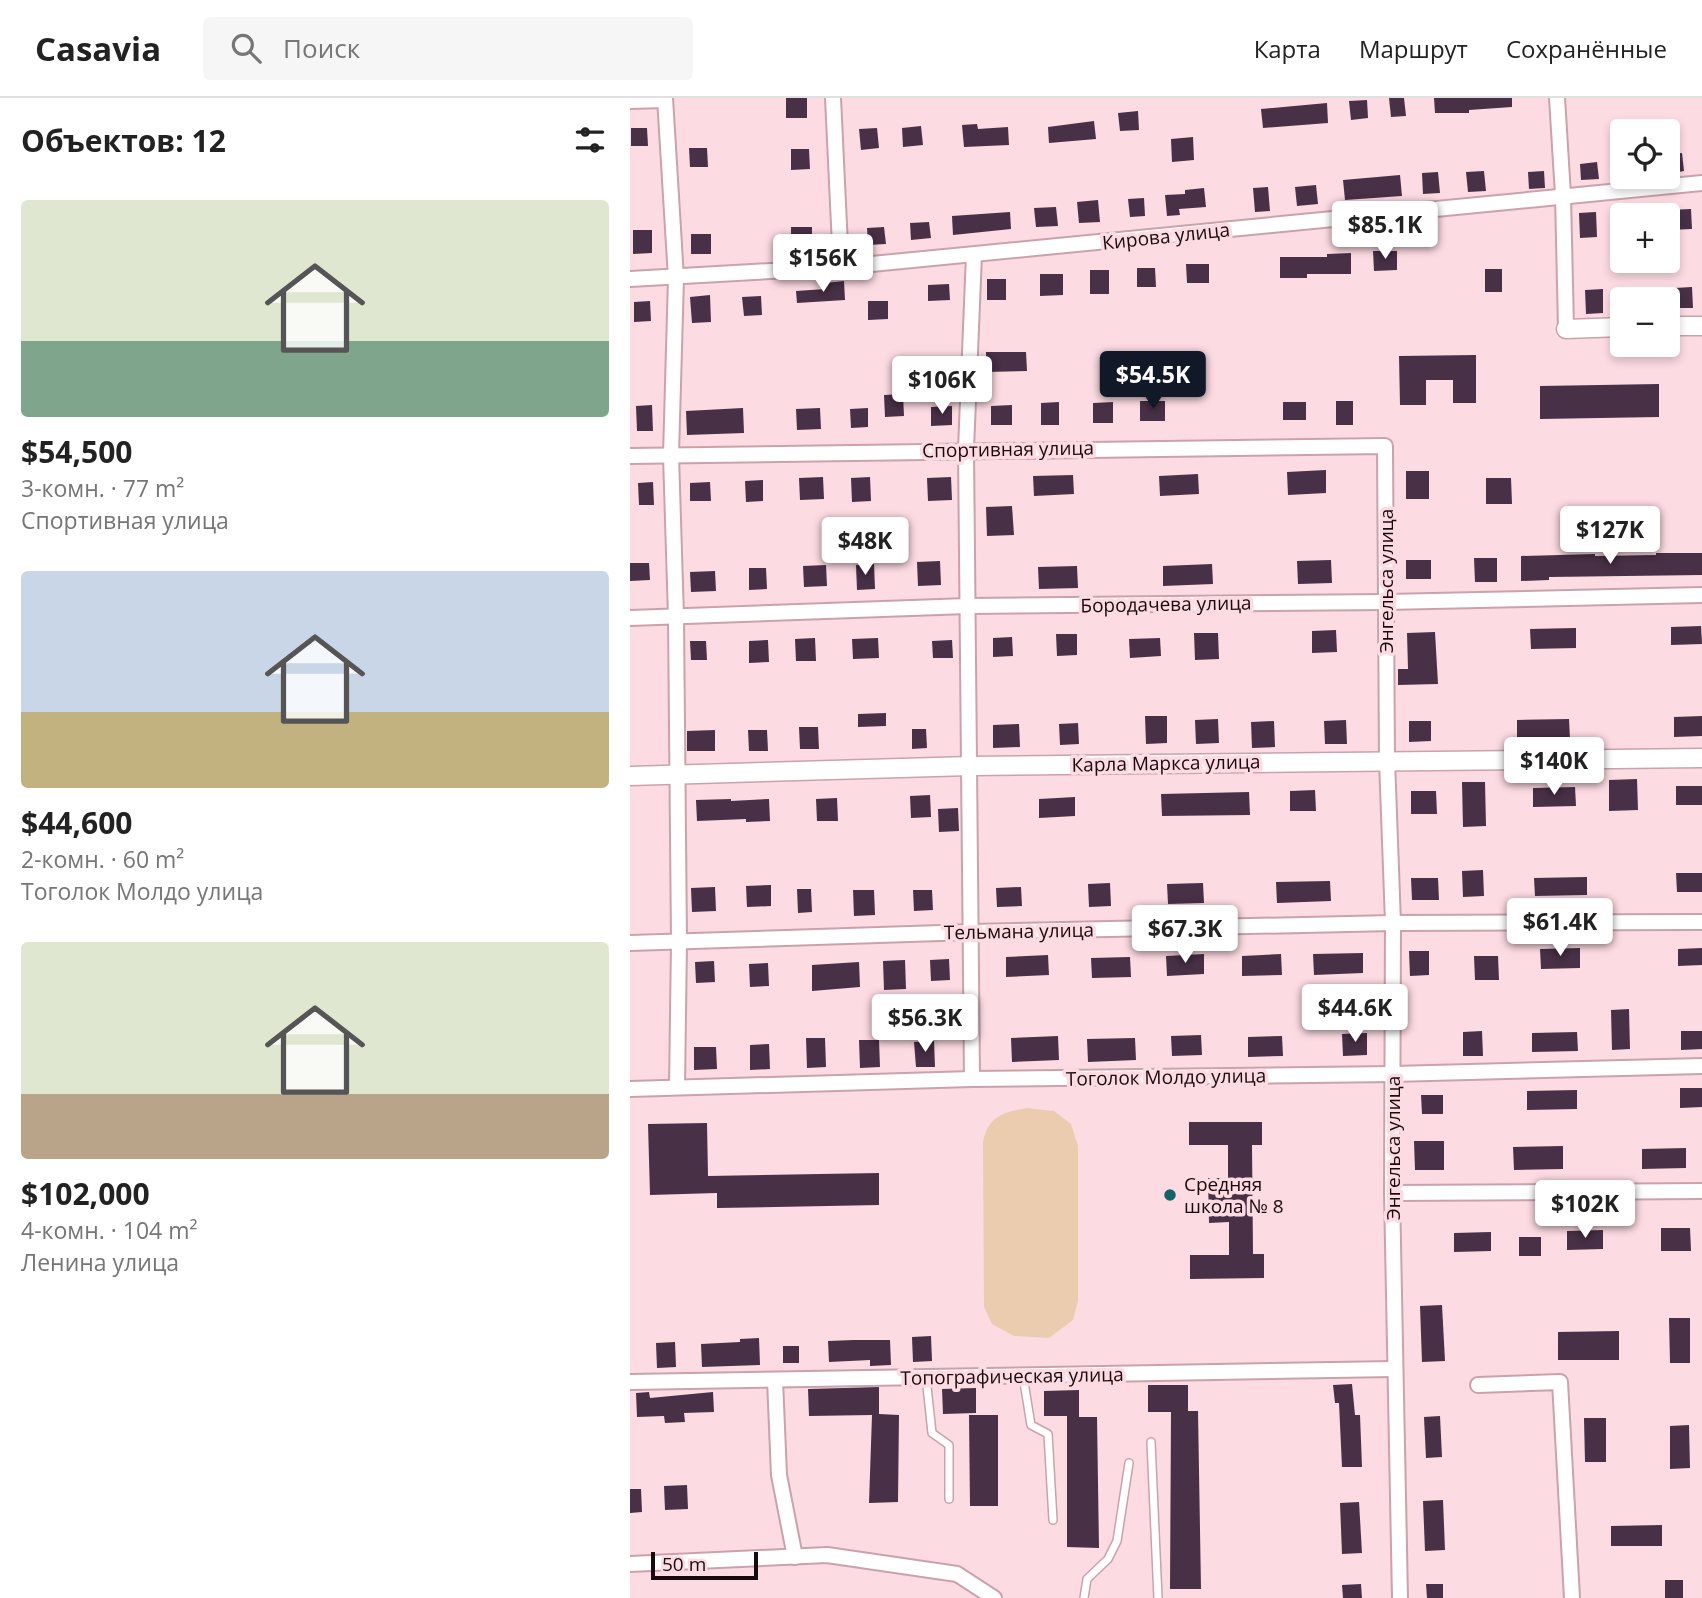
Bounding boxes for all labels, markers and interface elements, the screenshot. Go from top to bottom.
search box [203,17,693,80]
text: Casavia [35,26,161,71]
icon: search [227,29,265,67]
text: Поиск [283,30,360,66]
text: Карта [1254,32,1321,65]
text: Маршрут [1359,32,1468,65]
text: Сохранённые [1506,32,1667,65]
map controls [1610,119,1680,357]
button: locate [1610,119,1680,189]
text: Объектов: 12 [21,120,226,161]
icon: filters [571,121,609,159]
pin: $85.1K [1328,202,1442,261]
button: + [1610,203,1680,273]
text: $85.1K [1348,208,1422,240]
street label: Кирова улица [1101,216,1231,256]
pin: $156K [774,234,872,294]
text: $156K [789,241,857,273]
icon: home [252,245,378,371]
button: − [1610,287,1680,357]
pin: $54.5K [1096,352,1210,411]
pin: $106K [893,356,991,416]
text: $54.5K [1116,358,1190,390]
text: $106K [908,363,976,395]
text: $54,500 [21,431,132,472]
street label: Спортивная улица [922,435,1094,463]
text: 3-комн. · 77 m² [21,472,184,504]
text: Спортивная улица [21,504,229,536]
pin: $127K [1561,506,1659,566]
street label: Энгельса улица [1373,509,1399,653]
text: $127K [1576,513,1644,545]
pin: $48K [824,518,906,577]
text: $48K [838,524,892,556]
street label: Бородачева улица [1080,590,1252,618]
icon: home [252,616,378,742]
pin: $140K [1505,738,1603,797]
text: $140K [1520,744,1588,776]
street label: Карла Маркса улица [1071,748,1261,778]
text: $44,600 [21,802,132,843]
text: 2-комн. · 60 m² [21,843,184,875]
text: Тоголок Молдо улица [21,875,263,907]
pin: $61.4K [1503,898,1617,958]
text: $61.4K [1523,905,1597,937]
pin: $67.3K [1128,906,1242,965]
text: $67.3K [1148,912,1222,944]
street label: Тельмана улица [944,917,1094,945]
pin: $44.6K [1298,984,1412,1044]
icon: home [252,987,378,1113]
text: $44.6K [1318,991,1392,1023]
pin: $56.3K [868,995,982,1054]
text: $56.3K [888,1001,962,1033]
street label: Тоголок Молдо улица [1066,1062,1266,1092]
street label: Энгельса улица [1380,1076,1406,1220]
place label: Средняя школа № 8 [1184,1171,1284,1219]
text: $102,000 [21,1173,150,1214]
pin: $102K [1536,1180,1634,1240]
marker: Средняя школа № 8 [1162,1187,1178,1203]
text: $102K [1551,1187,1619,1219]
text: 4-комн. · 104 m² [21,1214,197,1246]
text: Ленина улица [21,1246,179,1278]
street label: Топографическая улица [900,1361,1124,1391]
scale bar [651,1549,758,1581]
text: 50 m [662,1551,706,1577]

